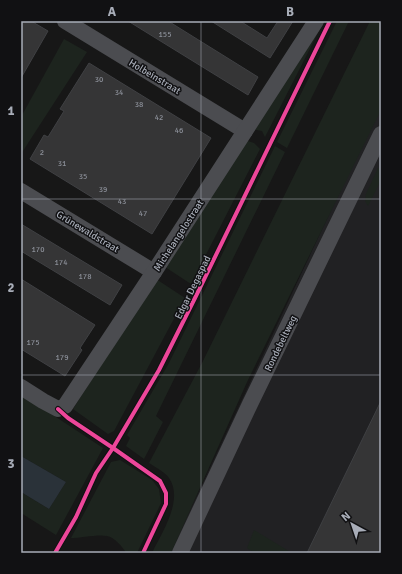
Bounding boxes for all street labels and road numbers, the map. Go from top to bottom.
street label: Holbeinstraat [126,57,183,97]
street label: Michelangelostraat [151,197,207,274]
street label: Grünewaldstraat [54,208,122,256]
street label: Edgar Degaspad [172,254,213,321]
street label: Rondebeltweg [262,313,300,373]

